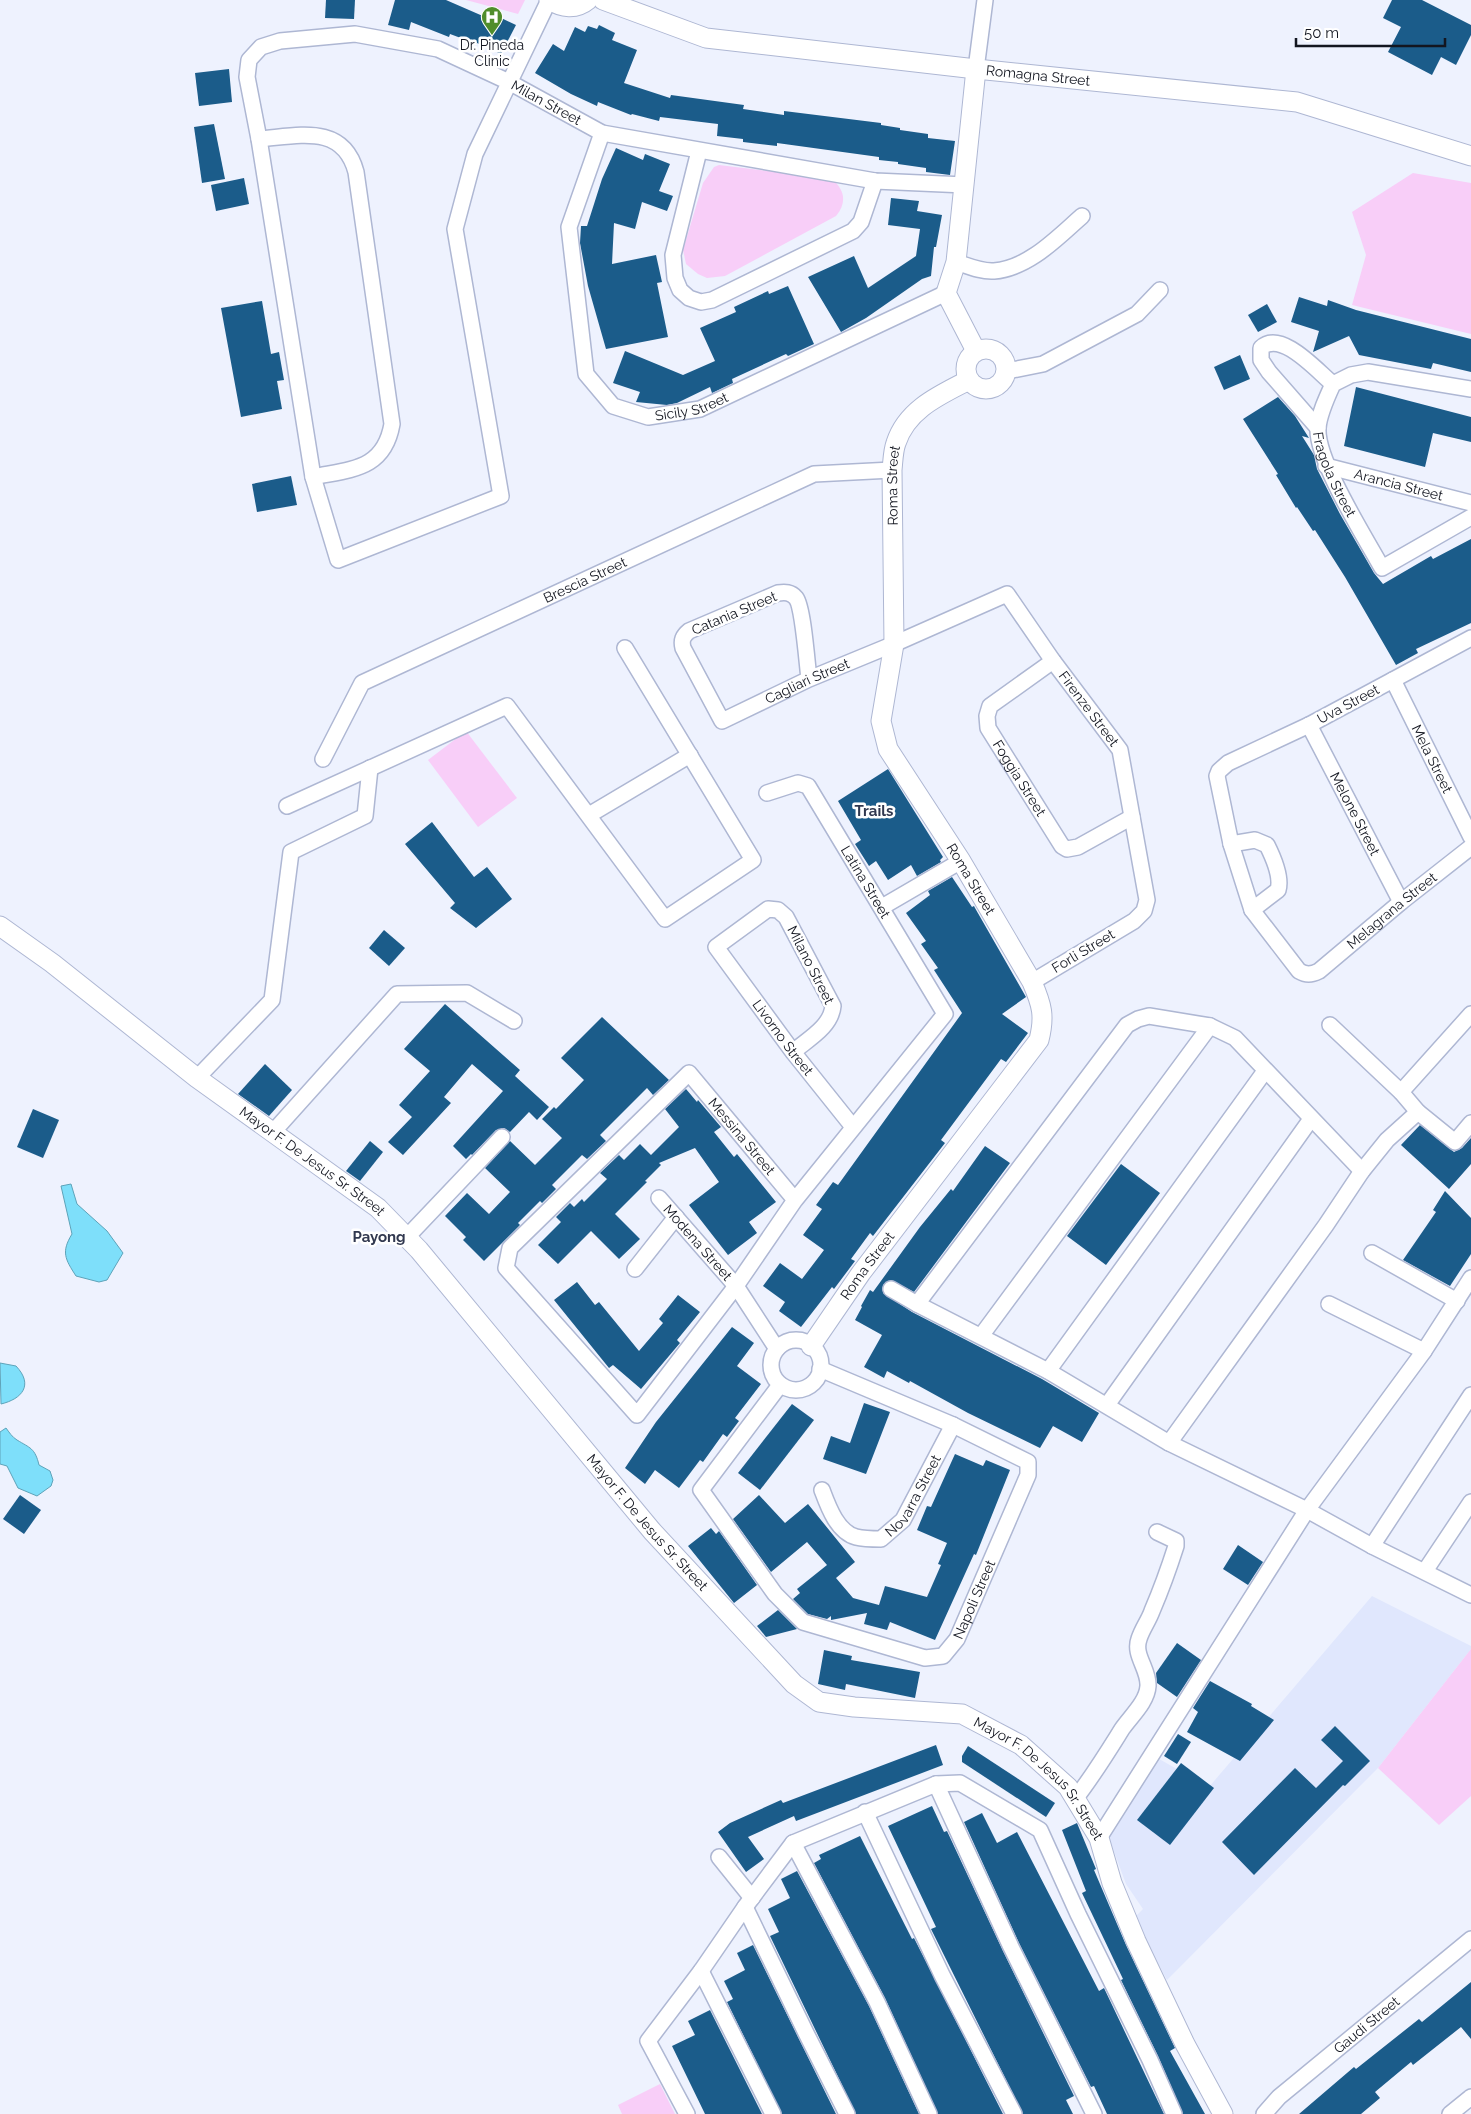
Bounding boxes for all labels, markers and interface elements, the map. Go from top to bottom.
hospital icon: Dr. Pineda Clinic [480,5,504,36]
scale bar [1296,15,1445,47]
text: 50 m [1304,24,1339,42]
place label: Dr. Pineda Clinic [460,37,524,69]
street label: Romagna Street [985,62,1091,89]
street label: Milan Street [509,77,584,128]
street label: Sicily Street [654,389,731,424]
street label: Fragola Street [1310,431,1359,520]
street label: Roma Street [884,444,903,526]
street label: Arancia Street [1353,466,1445,504]
street label: Brescia Street [541,554,629,606]
street label: Catania Street [689,588,779,638]
street label: Cagliari Street [762,655,852,707]
street label: Firenze Street [1056,668,1123,750]
street label: Uva Street [1314,681,1382,727]
street label: Mela Street [1408,722,1456,796]
street label: Foggia Street [990,737,1049,819]
street label: Melone Street [1327,770,1383,858]
district label: Trails [855,802,893,820]
street label: Roma Street [944,841,999,918]
street label: Latina Street [838,843,894,921]
street label: Melagrana Street [1344,869,1440,952]
street label: Milano Street [784,923,838,1007]
street label: Forli Street [1049,926,1118,976]
street label: Livorno Street [749,997,817,1079]
street label: Messina Street [705,1095,779,1178]
street label: Mayor F. De Jesus Sr. Street [236,1103,389,1219]
street label: Modena Street [660,1201,736,1284]
district label: Payong [352,1228,406,1246]
street label: Roma Street [837,1228,898,1303]
street label: Mayor F. De Jesus Sr. Street [584,1451,711,1594]
street label: Novarra Street [882,1452,944,1540]
street label: Napoli Street [950,1557,998,1642]
street label: Mayor F. De Jesus Sr. Street [971,1714,1106,1843]
street label: Gaudi Street [1330,1993,1403,2057]

